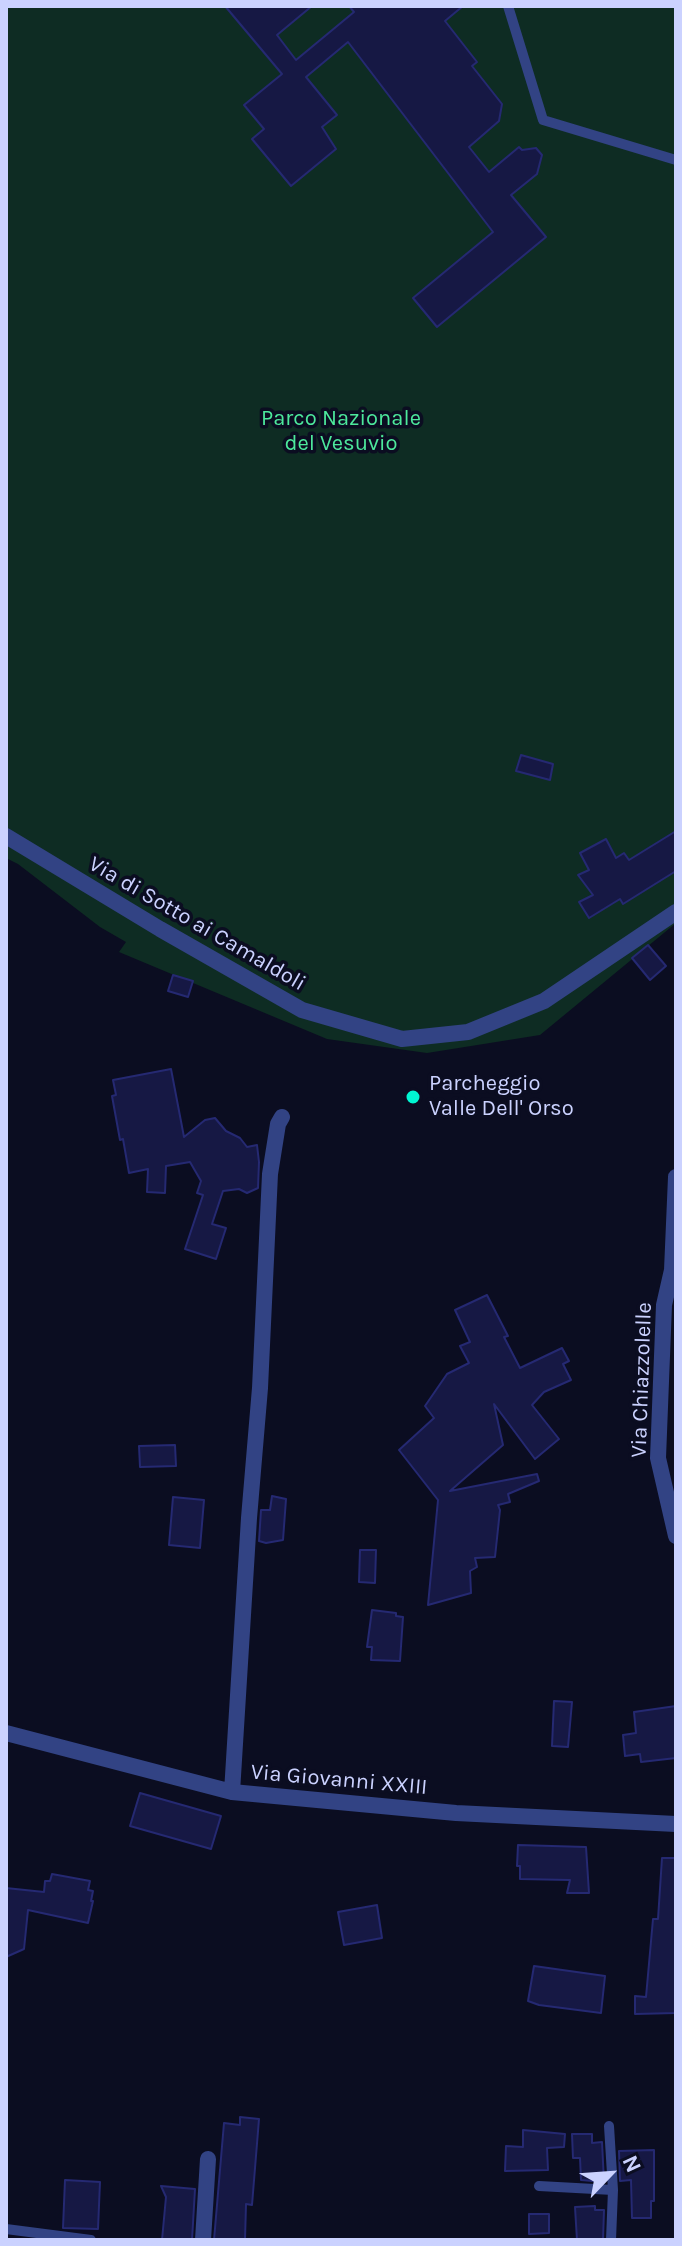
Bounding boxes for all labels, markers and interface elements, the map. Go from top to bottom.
park label: Parco Nazionale del Vesuvio [261,406,421,458]
street label: Via di Sotto ai Camaldoli [84,851,310,997]
place label: Parcheggio Valle Dell' Orso [429,1071,574,1122]
marker: Parcheggio Valle Dell' Orso [404,1088,422,1106]
street label: Via Chiazzolelle [626,1302,658,1458]
street label: Via Giovanni XXIII [250,1759,428,1801]
north arrow [570,2134,650,2214]
text: N [617,2151,647,2177]

